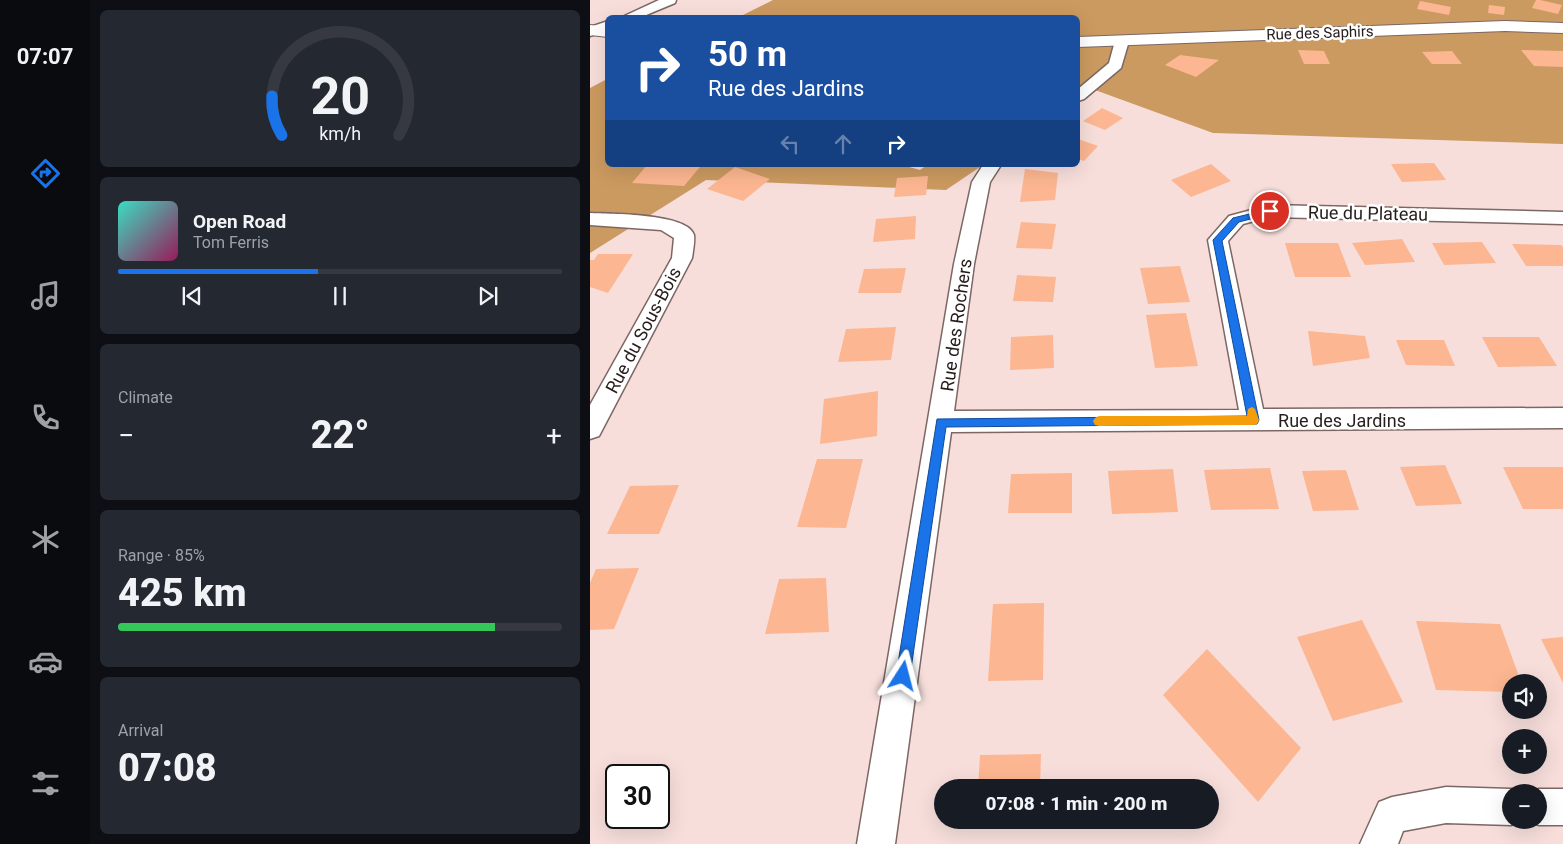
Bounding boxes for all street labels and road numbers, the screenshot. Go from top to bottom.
street label: Rue des Saphirs [1266,22,1374,44]
street label: Rue du Plateau [1308,201,1428,225]
street label: Rue des Rochers [936,257,976,393]
street label: Rue du Sous-Bois [601,263,685,397]
street label: Rue des Jardins [1278,410,1406,431]

